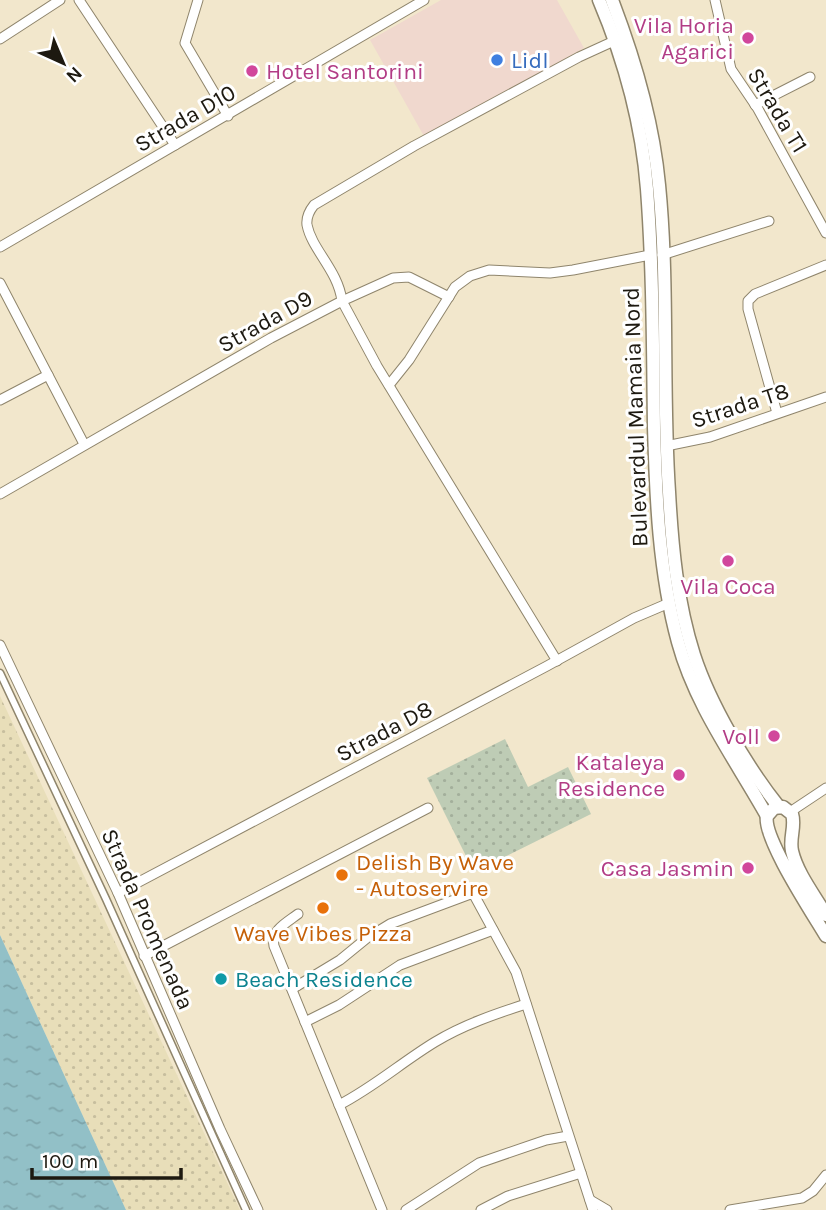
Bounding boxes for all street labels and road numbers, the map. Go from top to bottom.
street label: Strada T1 [742,63,813,158]
street label: Strada D10 [130,79,240,158]
street label: Strada D9 [213,284,317,358]
street label: Bulevardul Mamaia Nord [617,287,654,547]
street label: Strada T8 [688,377,792,434]
street label: Strada D8 [332,695,437,768]
street label: Strada Promenada [96,825,200,1014]

